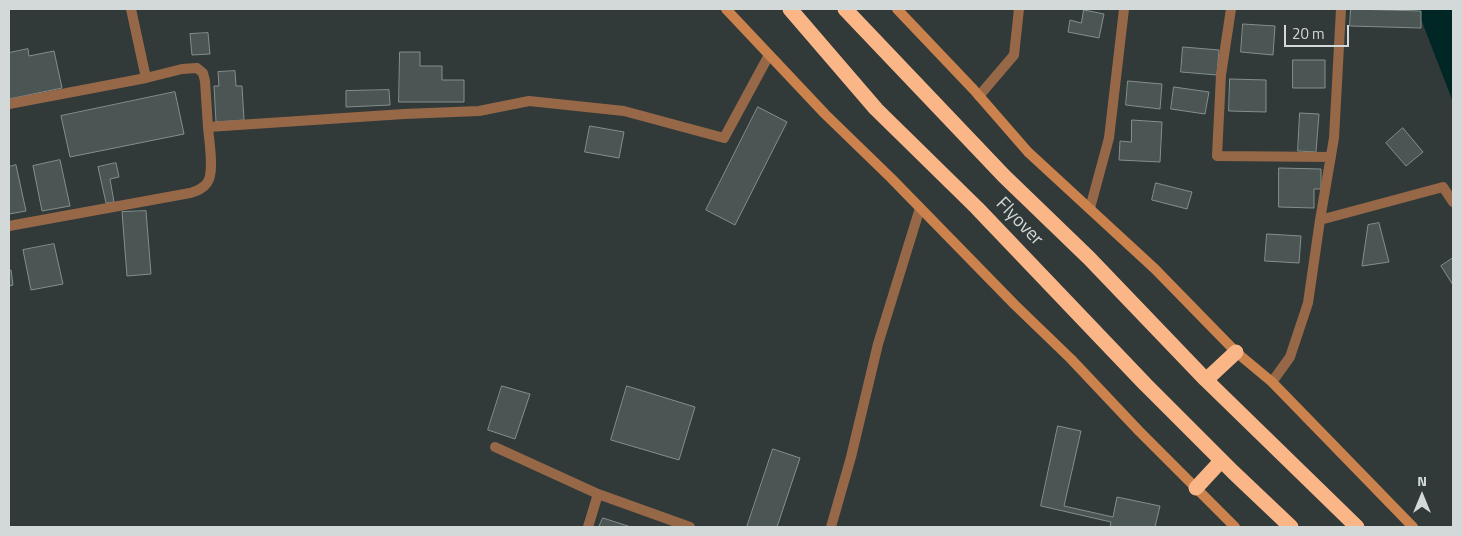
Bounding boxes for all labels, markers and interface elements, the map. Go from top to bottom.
scale bar [1287,15,1352,47]
text: 20 m [1292,22,1325,45]
street label: Flyover [991,193,1047,251]
text: N [1417,470,1427,491]
north arrow [1397,471,1447,521]

